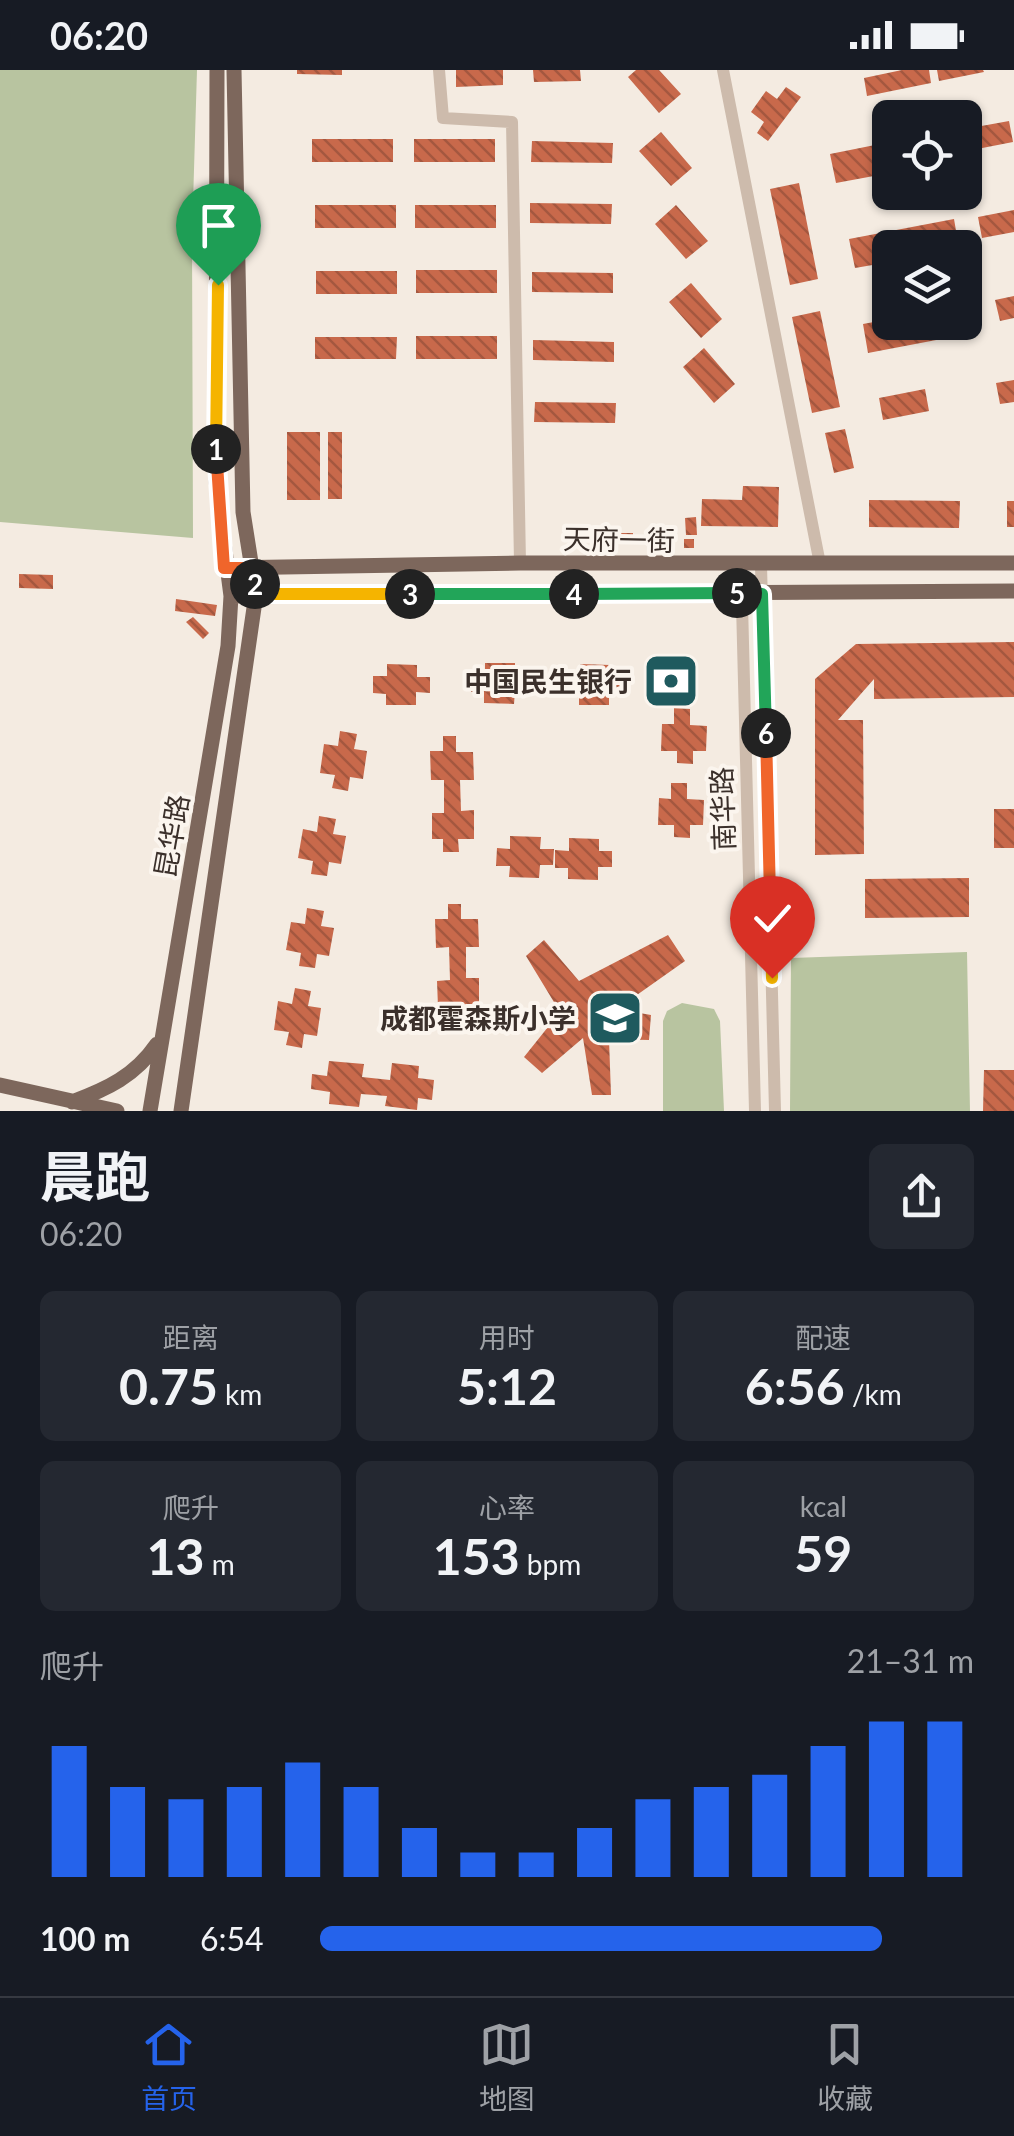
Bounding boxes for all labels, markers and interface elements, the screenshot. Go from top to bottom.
text: 06:20 [50,12,148,58]
map controls [872,100,982,340]
button: locate [872,100,982,210]
pin [176,183,261,286]
icon: arrive [191,198,246,253]
button: layers [872,230,982,340]
pin: 1 [191,424,241,474]
text: 1 [208,432,224,466]
street label: 天府一街 [563,521,675,557]
pin: 2 [230,559,280,609]
text: 2 [247,567,263,601]
pin: 5 [712,568,762,618]
pin: 3 [385,569,435,619]
pin: 4 [549,569,599,619]
text: 5 [729,576,745,610]
text: 3 [402,577,418,611]
text: 4 [566,577,582,611]
bank icon: 中国民生银行 [641,651,701,711]
place label: 中国民生银行 [464,664,632,698]
pin: 6 [741,708,791,758]
text: 6 [758,716,774,750]
street label: 南华路 [704,766,740,852]
street label: 昆华路 [147,792,195,880]
pin [730,876,815,979]
icon: check [745,891,800,946]
school or university icon: 成都霍森斯小学 [585,988,645,1048]
place label: 成都霍森斯小学 [380,1001,576,1035]
text: 晨跑 [40,1143,150,1209]
button: share [869,1144,974,1249]
text: 06:20 [40,1214,122,1253]
text: 距离 [163,1320,219,1354]
text: 用时 [479,1320,535,1354]
text: 配速 [795,1320,851,1354]
text: 0.75 [119,1356,218,1416]
text: 5:12 [457,1356,557,1416]
text: 6:56 [745,1356,845,1416]
text: km [218,1377,262,1411]
text: /km [845,1377,902,1411]
text: kcal [800,1489,847,1523]
text: 爬升 [163,1490,219,1524]
text: 心率 [479,1490,535,1524]
text: 59 [794,1523,852,1583]
text: 13 [147,1526,205,1586]
text: 153 [433,1526,520,1586]
text: m [205,1547,235,1581]
text: bpm [520,1547,581,1581]
text: 21–31 m [847,1641,974,1680]
text: 爬升 [40,1646,104,1685]
text: 100 m [40,1919,130,1958]
text: 6:54 [200,1919,264,1958]
tab: 首页 [141,2017,197,2117]
tab: 地图 [479,2017,535,2117]
tab: 收藏 [817,2017,873,2117]

